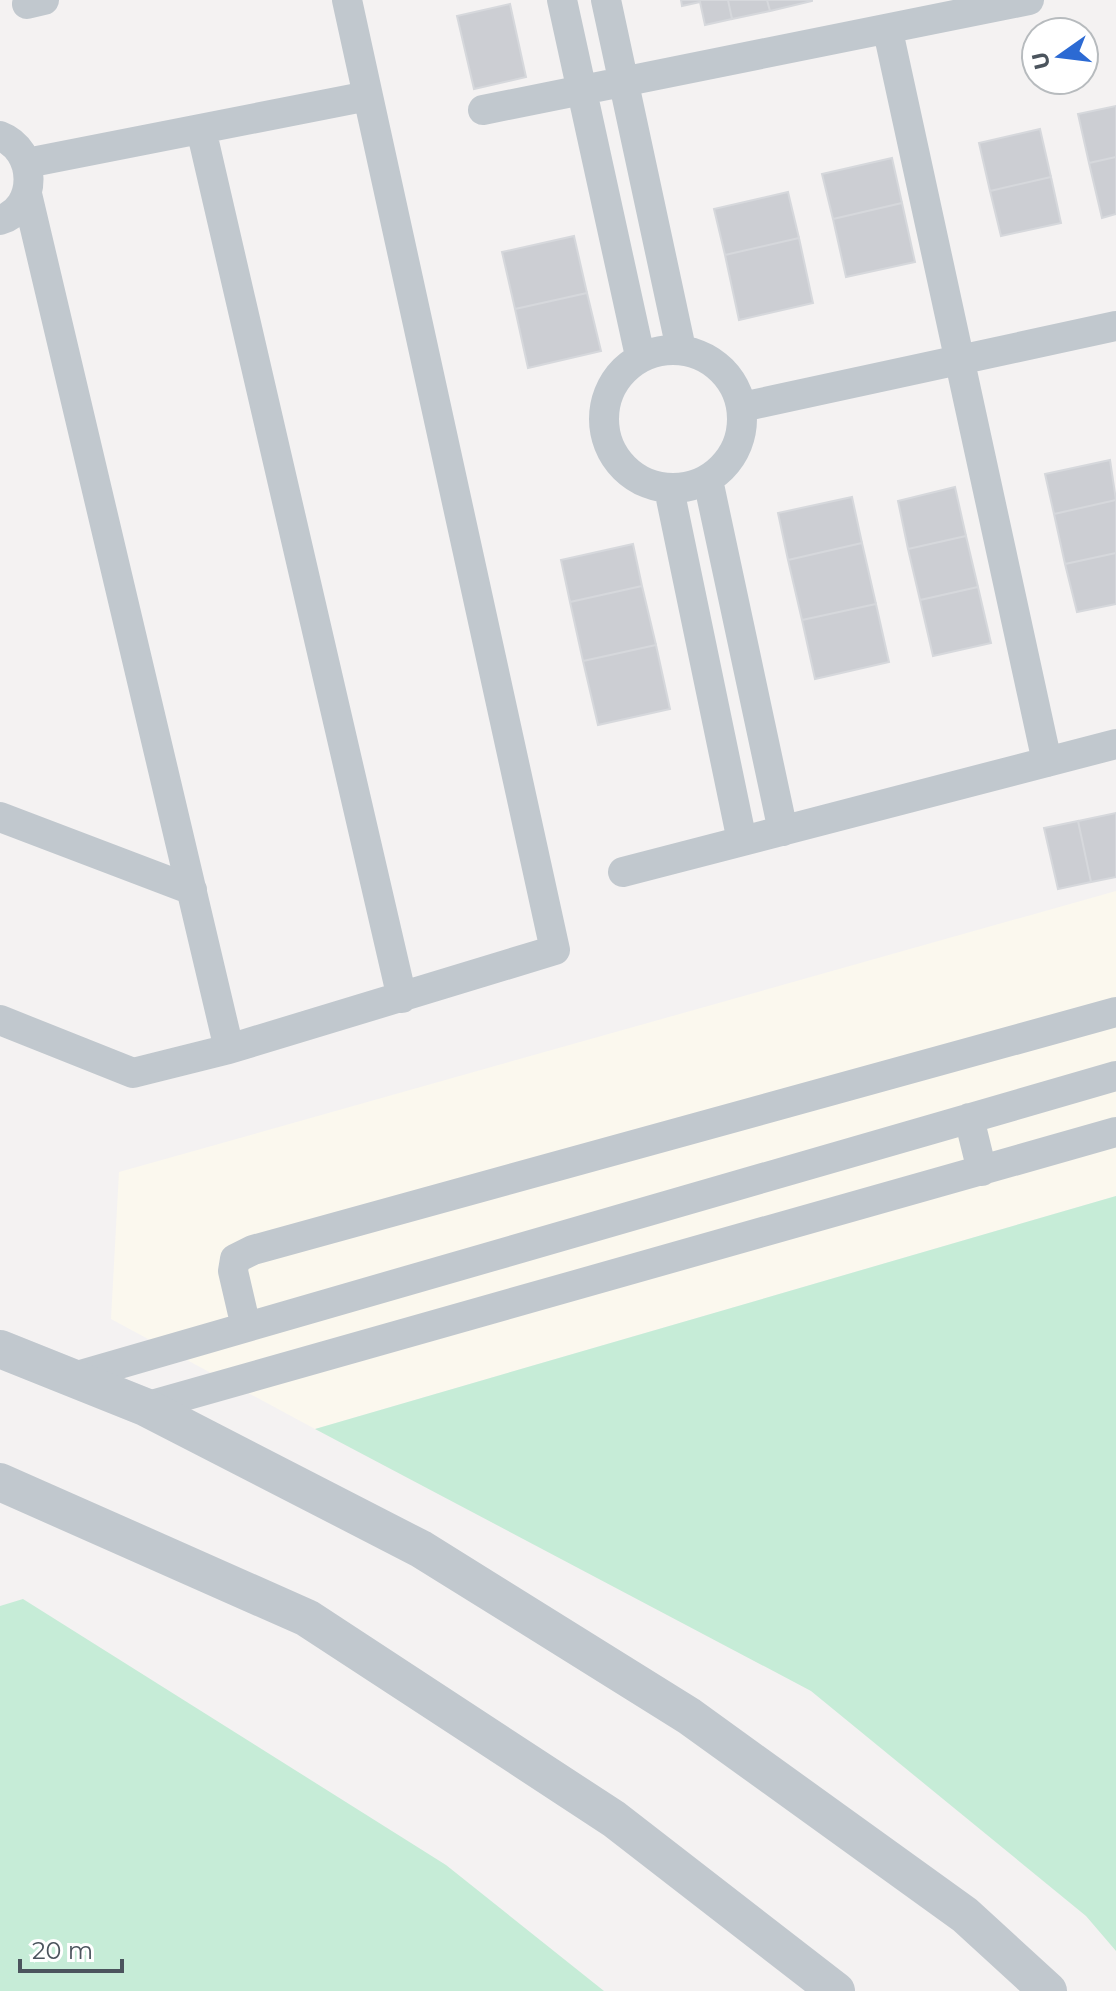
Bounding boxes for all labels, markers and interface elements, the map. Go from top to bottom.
north arrow [1020,16,1100,96]
text: U [1026,49,1056,72]
scale bar [20,1923,122,1973]
text: 20 m [32,1936,93,1965]

